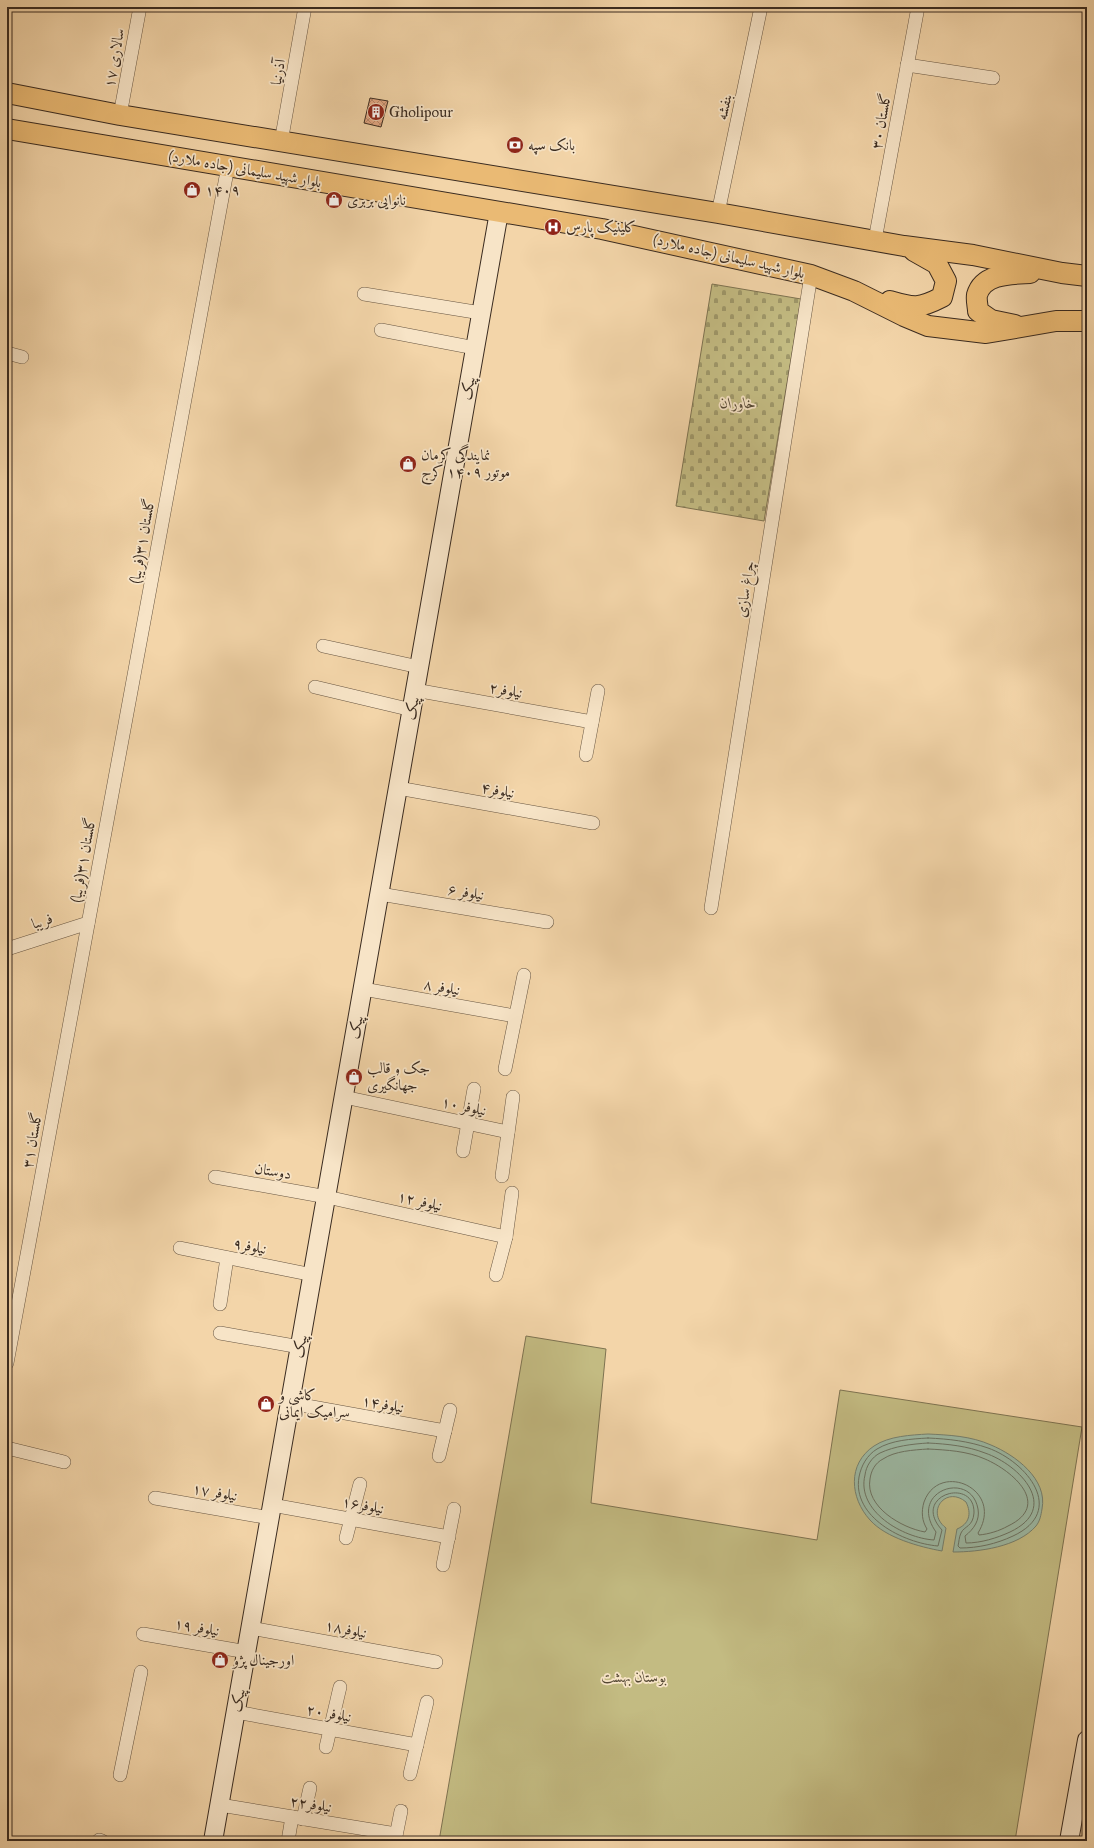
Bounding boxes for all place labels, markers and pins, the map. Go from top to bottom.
building icon: Gholipour [366,102,386,122]
place label: Gholipour [389,103,453,121]
bank icon: بانک سپه [505,135,525,155]
place label: بانک سپه [528,136,575,155]
shop icon: ۱۴۰۹ [182,180,202,200]
place label: ۱۴۰۹ [205,181,240,199]
shop icon: نانوایی بربری [324,190,344,210]
place label: نانوایی بربری [347,191,406,210]
hospital icon: کلینیک پارس [543,217,563,237]
place label: کلینیک پارس [566,218,636,238]
place label: نمایندگی کرمان موتور ۱۴۰۹ کرج [421,443,510,485]
shop icon: نمایندگی کرمان موتور ۱۴۰۹ کرج [398,454,418,474]
place label: جک و قالب جهانگیری [367,1059,430,1094]
shop icon: جک و قالب جهانگیری [344,1067,364,1087]
place label: کاشی و سرامیک ایمانی [277,1386,350,1422]
shop icon: کاشی و سرامیک ایمانی [256,1394,276,1414]
shop icon: اورجینال پژو [210,1650,230,1670]
place label: اورجینال پژو [231,1651,294,1670]

